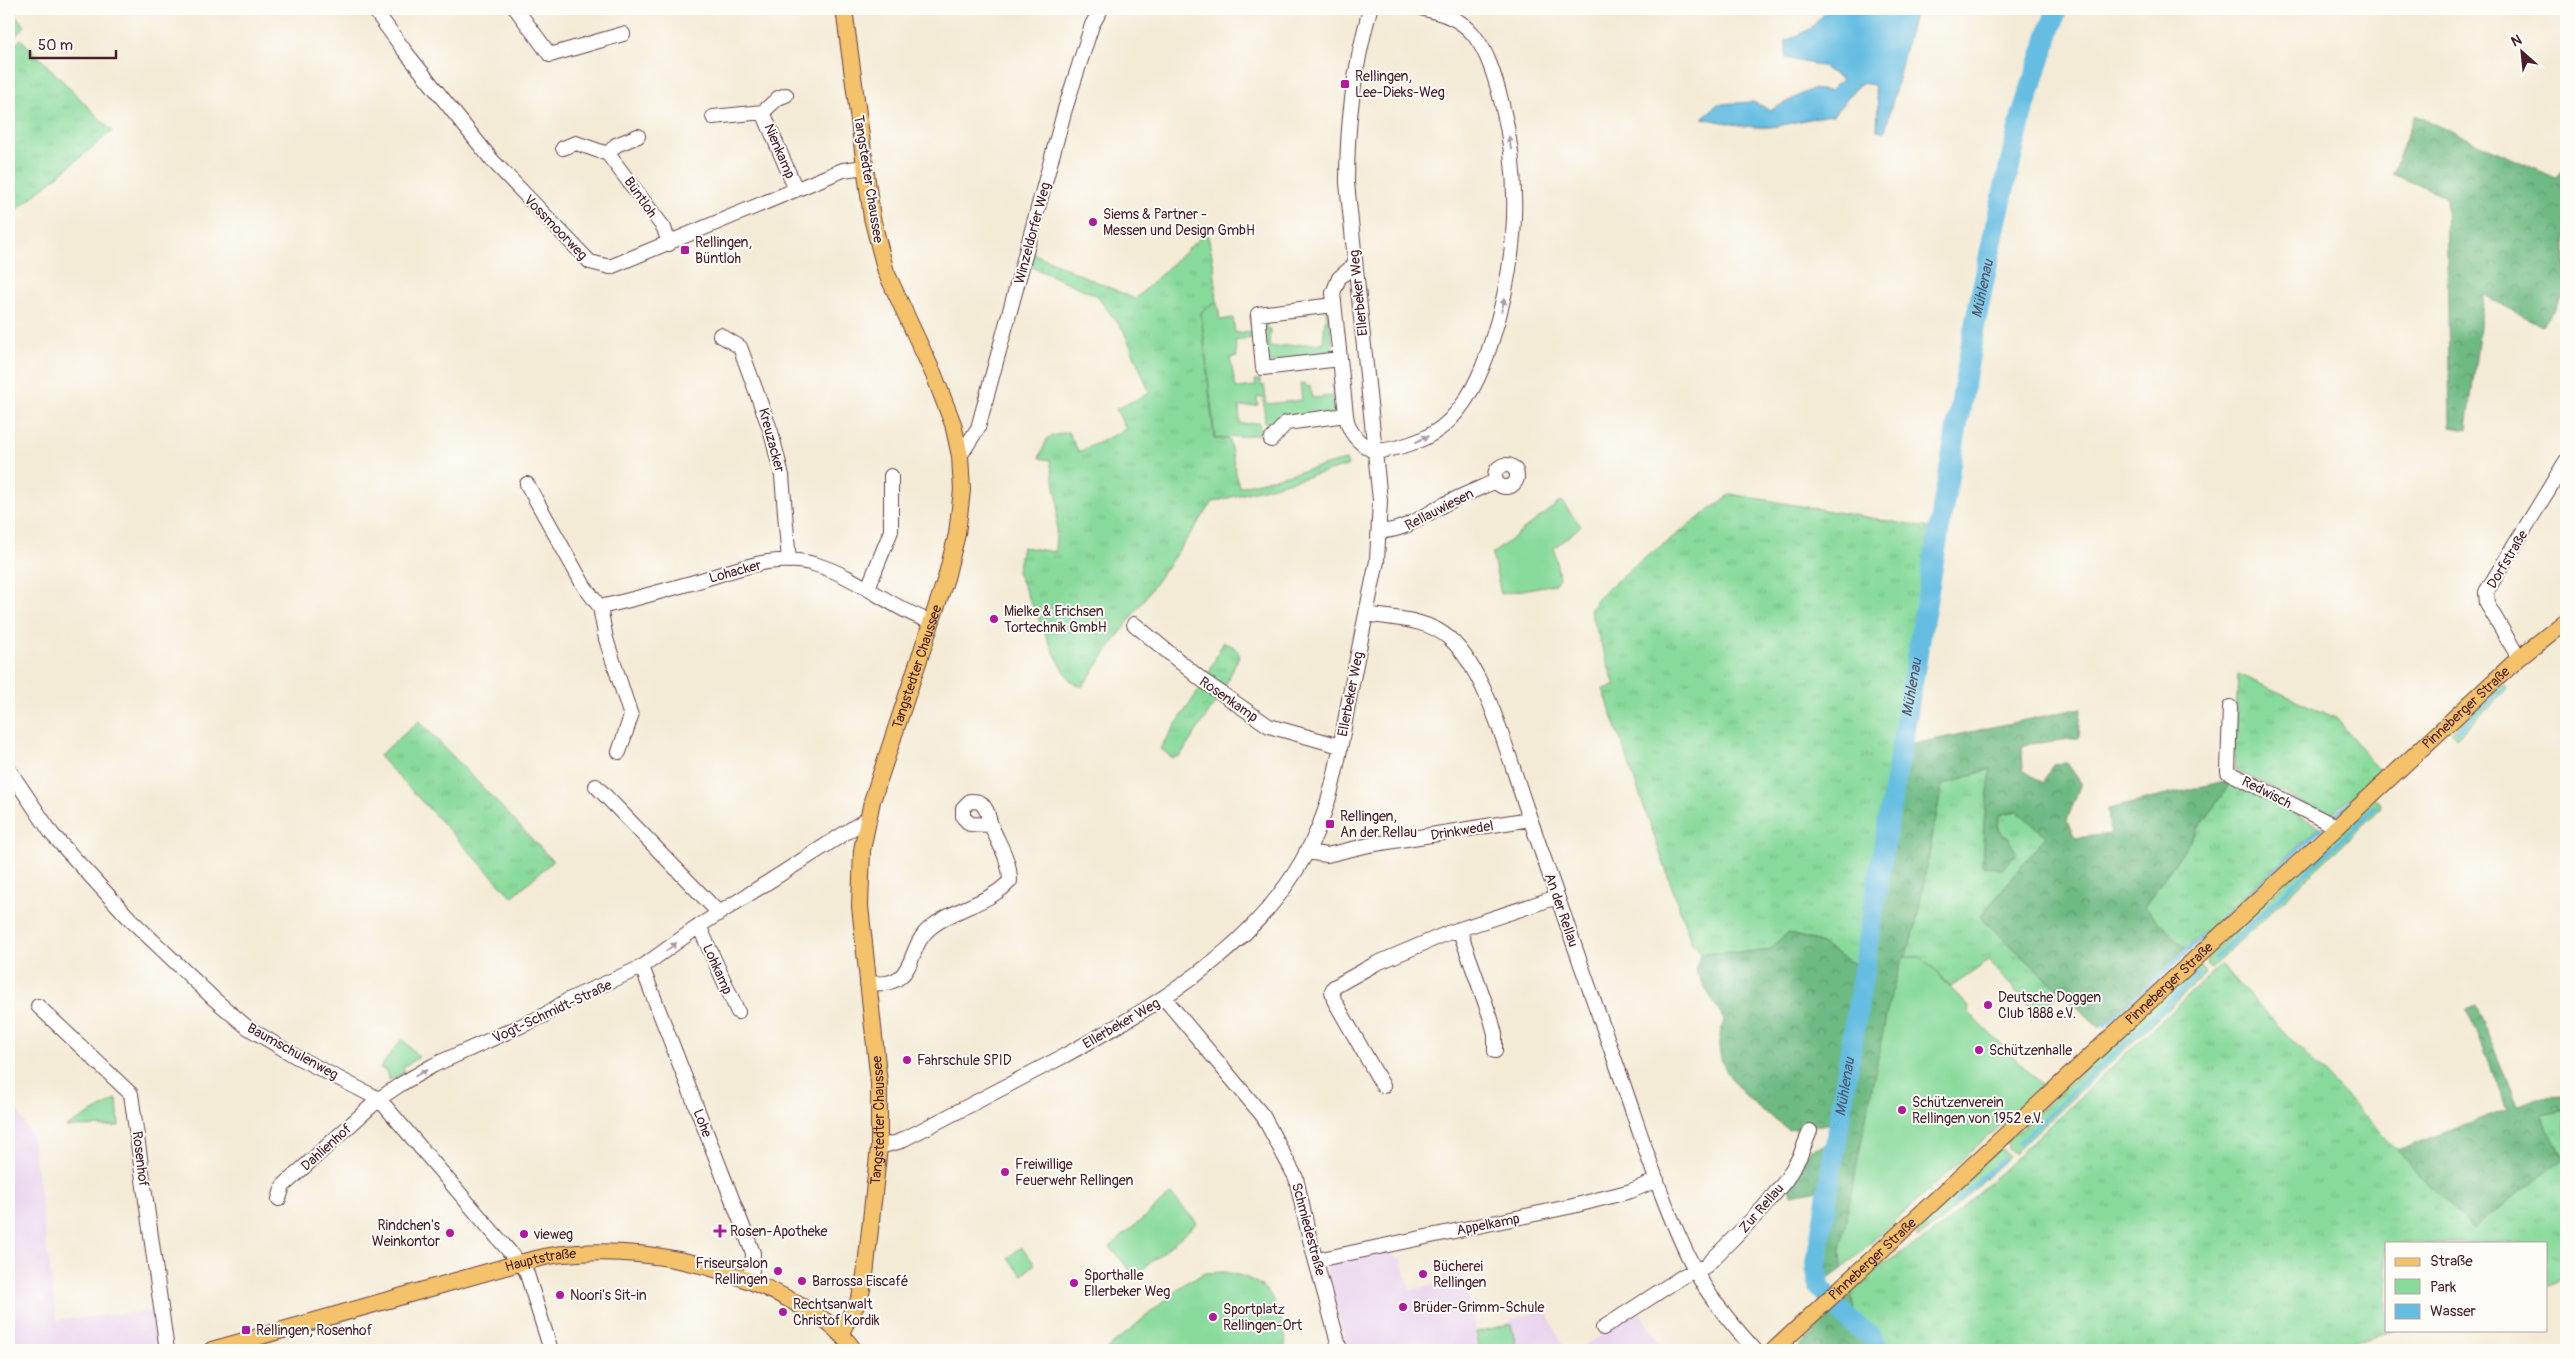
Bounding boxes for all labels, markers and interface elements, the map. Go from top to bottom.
scale bar [30,28,116,60]
north arrow [2498,28,2548,78]
text: N [2508,31,2524,51]
text: 50 m [38,36,73,55]
place label: Rellingen, Lee-Dieks-Weg [1355,68,1445,101]
marker: Rellingen, Lee-Dieks-Weg [1339,78,1351,90]
street label: Tangstedter Chaussee [850,114,887,244]
street label: Nienkamp [760,121,799,182]
one-way arrow [1505,135,1513,151]
street label: Büntloh [620,174,661,221]
street label: Winzeldorfer Weg [1011,180,1054,286]
street label: Vossmoorweg [520,191,591,264]
place label: Siems & Partner - Messen und Design GmbH [1103,206,1255,239]
marker: Siems & Partner - Messen und Design GmbH [1087,216,1099,228]
place label: Rellingen, Büntloh [695,234,752,267]
marker: Rellingen, Büntloh [679,244,691,256]
street label: Ellerbeker Weg [1346,249,1371,337]
water label: Mühlenau [1968,257,1998,320]
one-way arrow [1499,297,1507,312]
street label: Kreuzacker [755,406,788,474]
one-way arrow [1414,435,1429,444]
street label: Rellauwiesen [1402,485,1476,534]
street label: Dorfstraße [2483,527,2531,591]
street label: Lohacker [707,556,763,587]
street label: Tangstedter Chaussee [889,603,946,731]
place label: Mielke & Erichsen Tortechnik GmbH [1004,603,1107,636]
marker: Mielke & Erichsen Tortechnik GmbH [988,613,1000,625]
street label: Ellerbeker Weg [1334,650,1367,738]
water label: Mühlenau [1898,655,1927,718]
street label: Pinneberger Straße [2419,663,2513,753]
street label: Rosenkamp [1196,673,1262,726]
street label: Redwisch [2239,773,2295,812]
place label: Rellingen, An der Rellau [1340,808,1417,841]
street label: Drinkwedel [1429,817,1495,844]
marker: Rellingen, An der Rellau [1324,818,1336,830]
street label: An der Rellau [1541,871,1582,949]
street label: Pinneberger Straße [2122,939,2217,1028]
street label: Lohkamp [699,941,736,997]
one-way arrow [664,942,677,953]
street label: Vogt-Schmidt-Straße [490,976,615,1047]
place label: Deutsche Doggen Club 1888 e.V. [1998,989,2101,1022]
street label: Ellerbeker Weg [1080,994,1163,1052]
marker: Deutsche Doggen Club 1888 e.V. [1982,999,1994,1011]
street label: Baumschulenweg [244,1019,341,1083]
place label: Schützenhalle [1989,1042,2072,1059]
marker: Schützenhalle [1973,1044,1985,1056]
place label: Fahrschule SPID [917,1052,1012,1069]
marker: Fahrschule SPID [901,1054,913,1066]
street label: Tangstedter Chaussee [867,1055,888,1186]
water label: Mühlenau [1831,1055,1860,1118]
one-way arrow [414,1068,427,1077]
place label: Schützenverein Rellingen von 1952 e.V. [1912,1094,2044,1127]
marker: Schützenverein Rellingen von 1952 e.V. [1896,1104,1908,1116]
street label: Lohe [689,1107,716,1140]
street label: Dahlienhof [298,1120,355,1174]
street label: Rosenhof [129,1130,152,1188]
place label: Freiwillige Feuerwehr Rellingen [1015,1156,1133,1189]
marker: Freiwillige Feuerwehr Rellingen [999,1166,1011,1178]
street label: Zur Rellau [1735,1180,1787,1236]
street label: Schmiedestraße [1288,1181,1329,1278]
street label: Appelkamp [1455,1210,1521,1239]
street label: Pinneberger Straße [1825,1214,1920,1304]
place label: Rindchen's Weinkontor [372,1217,441,1250]
place label: Rosen-Apotheke [730,1223,828,1240]
marker: Rosen-Apotheke [714,1225,726,1237]
place label: vieweg [533,1226,573,1243]
marker: Rindchen's Weinkontor [444,1227,456,1239]
marker: vieweg [518,1228,530,1240]
legend [2385,1242,2548,1332]
street label: Hauptstraße [503,1245,577,1276]
text: Straße [2430,1252,2473,1271]
place label: Friseursalon Rellingen [695,1255,768,1288]
place label: Bücherei Rellingen [1433,1258,1487,1291]
marker: Friseursalon Rellingen [772,1265,784,1277]
place label: Sporthalle Ellerbeker Weg [1084,1267,1170,1300]
marker: Bücherei Rellingen [1417,1268,1429,1280]
place label: Barrossa Eiscafé [812,1273,909,1290]
marker: Barrossa Eiscafé [796,1275,808,1287]
marker: Sporthalle Ellerbeker Weg [1068,1277,1080,1289]
text: Park [2430,1278,2457,1297]
place label: Noori's Sit-in [570,1287,647,1304]
marker: Noori's Sit-in [554,1289,566,1301]
place label: Rechtsanwalt Christof Kordik [793,1296,880,1329]
place label: Brüder-Grimm-Schule [1413,1299,1545,1316]
place label: Sportplatz Rellingen-Ort [1223,1301,1302,1334]
marker: Brüder-Grimm-Schule [1397,1301,1409,1313]
text: Wasser [2430,1302,2477,1321]
marker: Rechtsanwalt Christof Kordik [777,1306,789,1318]
marker: Sportplatz Rellingen-Ort [1207,1311,1219,1323]
place label: Rellingen, Rosenhof [256,1322,373,1339]
marker: Rellingen, Rosenhof [240,1324,252,1336]

